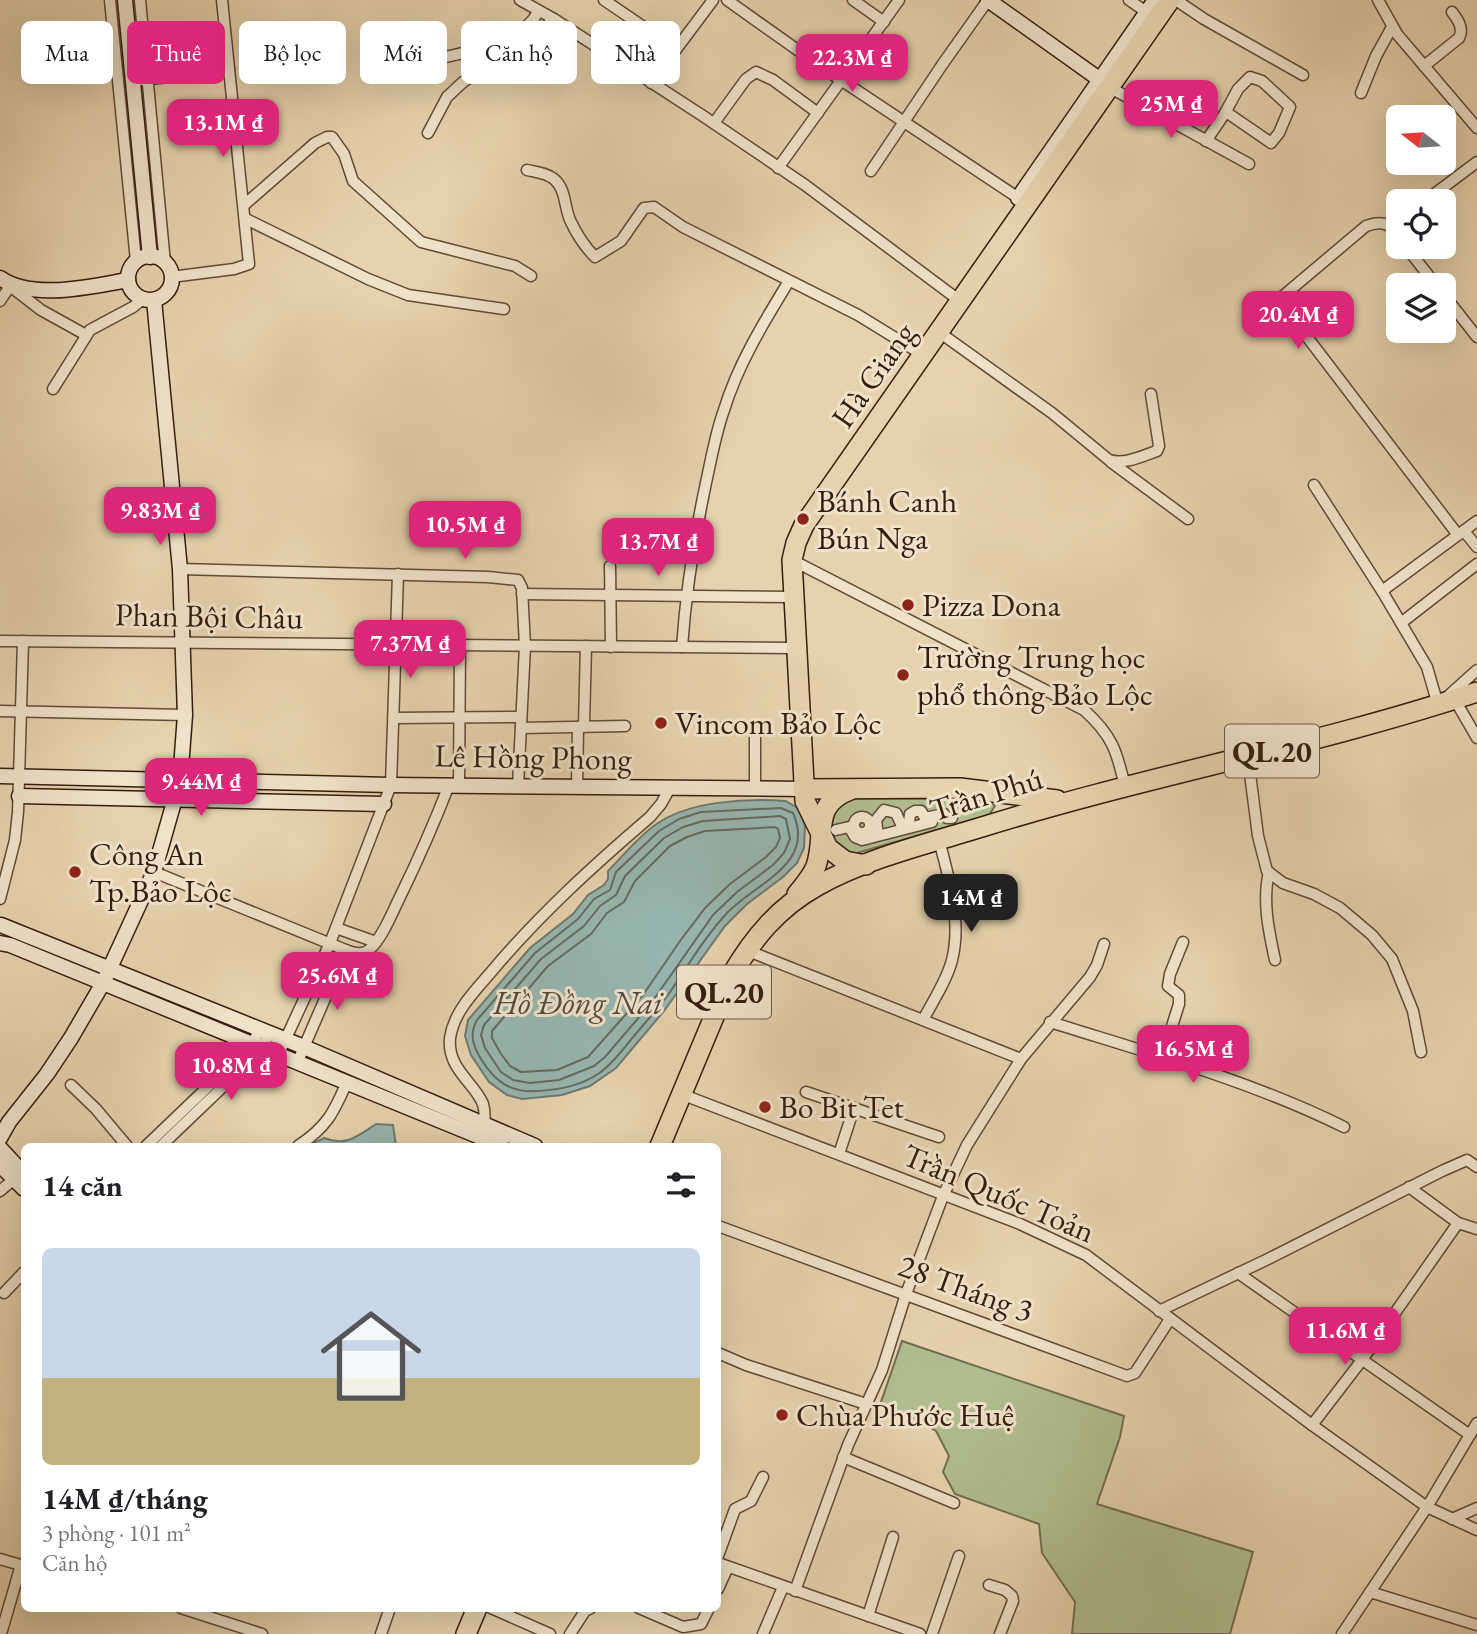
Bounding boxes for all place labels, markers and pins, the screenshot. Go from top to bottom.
pin: 22.3M ₫ [787,34,917,94]
pin: 25M ₫ [1122,80,1220,140]
pin: 13.1M ₫ [158,100,288,159]
pin: 20.4M ₫ [1233,292,1363,351]
place label: Bánh Canh Bún Nga [817,480,957,559]
pin: 9.83M ₫ [95,488,225,547]
pin: 10.5M ₫ [400,502,530,561]
marker: Bánh Canh Bún Nga [795,511,811,527]
pin: 13.7M ₫ [593,518,723,578]
place label: Pizza Dona [922,584,1061,626]
marker: Pizza Dona [900,597,916,613]
pin: 7.37M ₫ [345,620,475,680]
place label: Trường Trung học phổ thông Bảo Lộc [917,636,1153,715]
marker: Trường Trung học phổ thông Bảo Lộc [895,667,911,683]
place label: Vincom Bảo Lộc [675,702,881,744]
marker: Vincom Bảo Lộc [653,715,669,731]
pin: 9.44M ₫ [136,758,266,818]
place label: Công An Tp.Bảo Lộc [89,833,232,912]
marker: Công An Tp.Bảo Lộc [67,864,83,880]
pin: 14M ₫ [922,874,1020,934]
pin: 25.6M ₫ [272,953,402,1012]
pin: 16.5M ₫ [1128,1026,1258,1085]
pin: 10.8M ₫ [166,1042,296,1102]
place label: Bo Bit Tet [779,1086,904,1128]
marker: Bo Bit Tet [757,1099,773,1115]
pin: 11.6M ₫ [1280,1308,1410,1367]
place label: Chùa Phước Huệ [796,1394,1014,1436]
marker: Chùa Phước Huệ [774,1407,790,1423]

